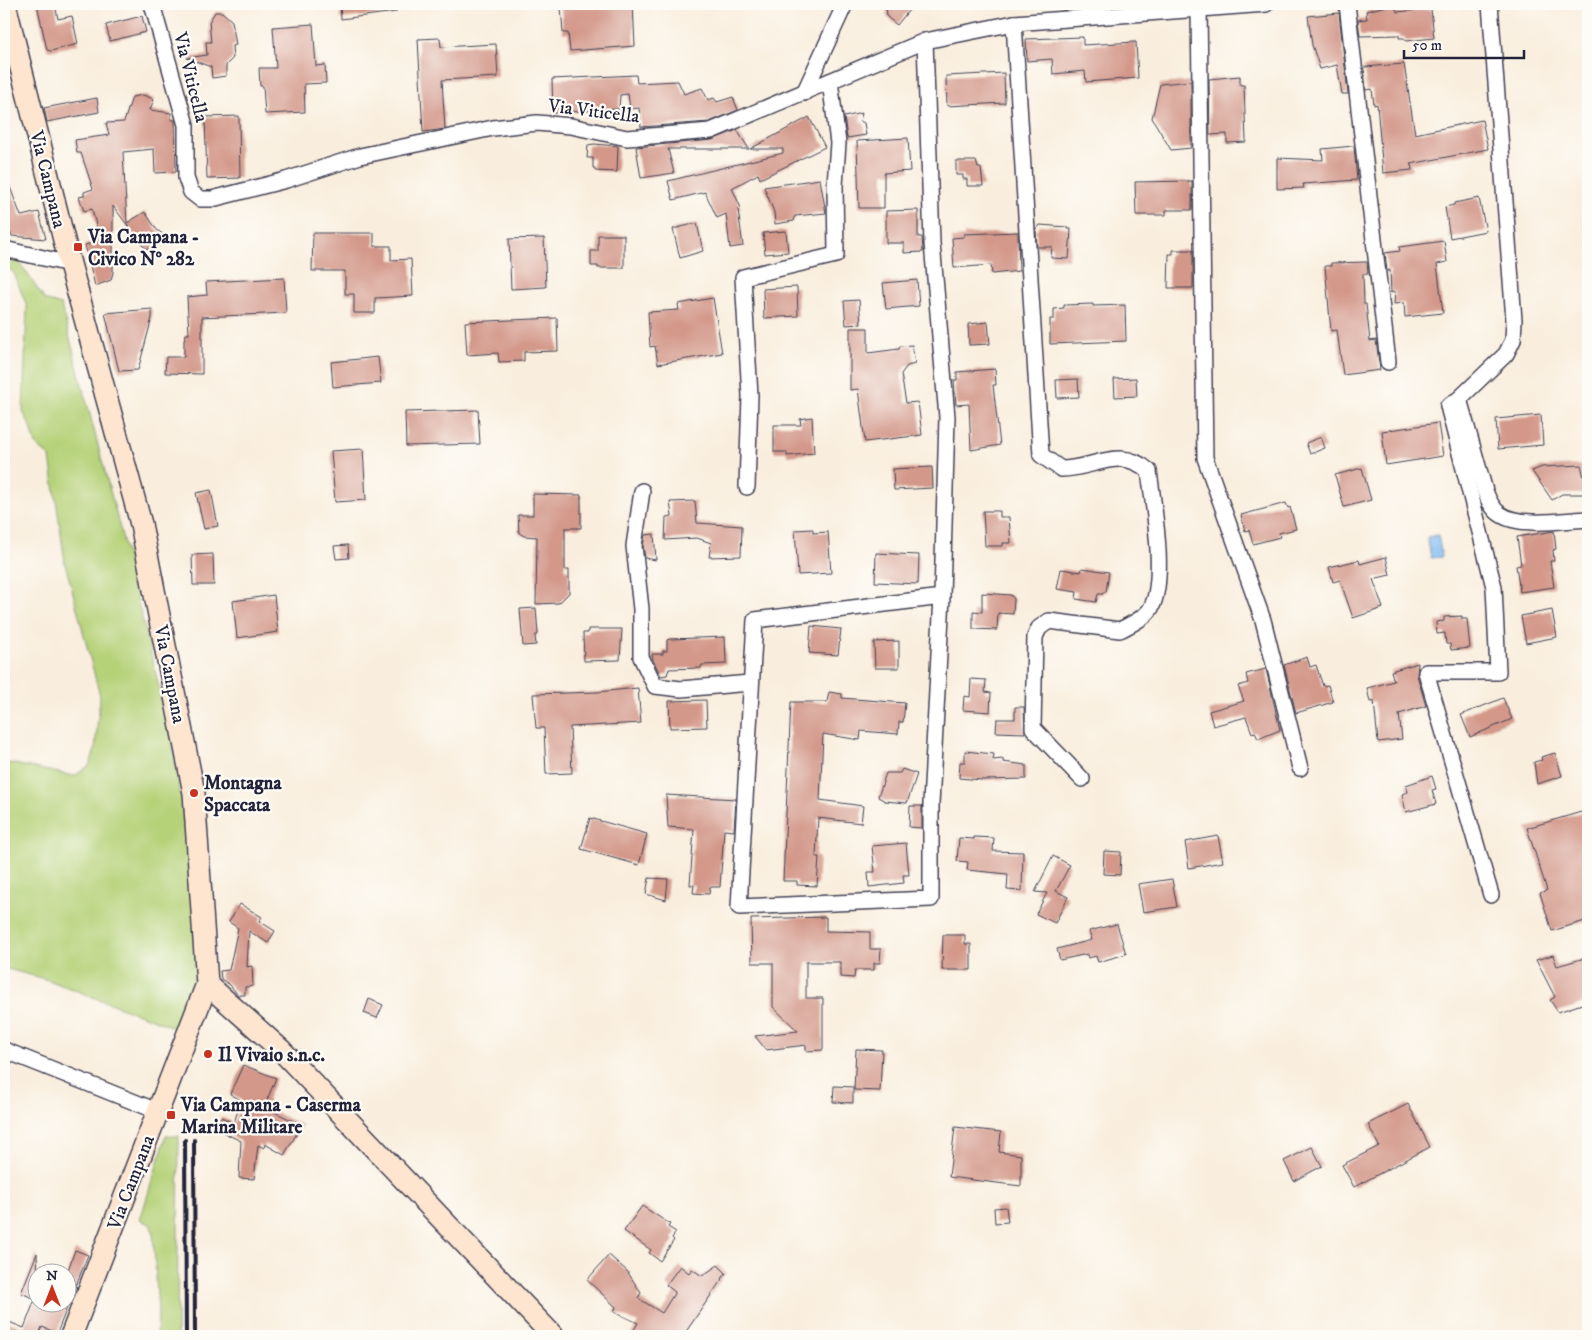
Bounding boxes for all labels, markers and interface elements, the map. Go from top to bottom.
scale bar [1404,28,1524,60]
street label: Via Viticella [168,29,213,125]
text: 50 m [1412,36,1442,55]
street label: Via Viticella [546,94,641,129]
street label: Via Campana [24,127,71,230]
place label: Via Campana - Civico N° 282 [87,226,199,271]
marker: Via Campana - Civico N° 282 [72,241,84,253]
street label: Via Campana [149,622,190,725]
place label: Montagna Spaccata [204,772,282,817]
marker: Montagna Spaccata [188,787,200,799]
place label: Il Vivaio s.n.c. [218,1044,325,1067]
marker: Il Vivaio s.n.c. [202,1048,214,1060]
place label: Via Campana - Caserma Marina Militare [180,1094,362,1139]
marker: Via Campana - Caserma Marina Militare [165,1109,177,1121]
street label: Via Campana [102,1132,160,1234]
north arrow [28,1262,78,1312]
text: N [46,1267,58,1285]

